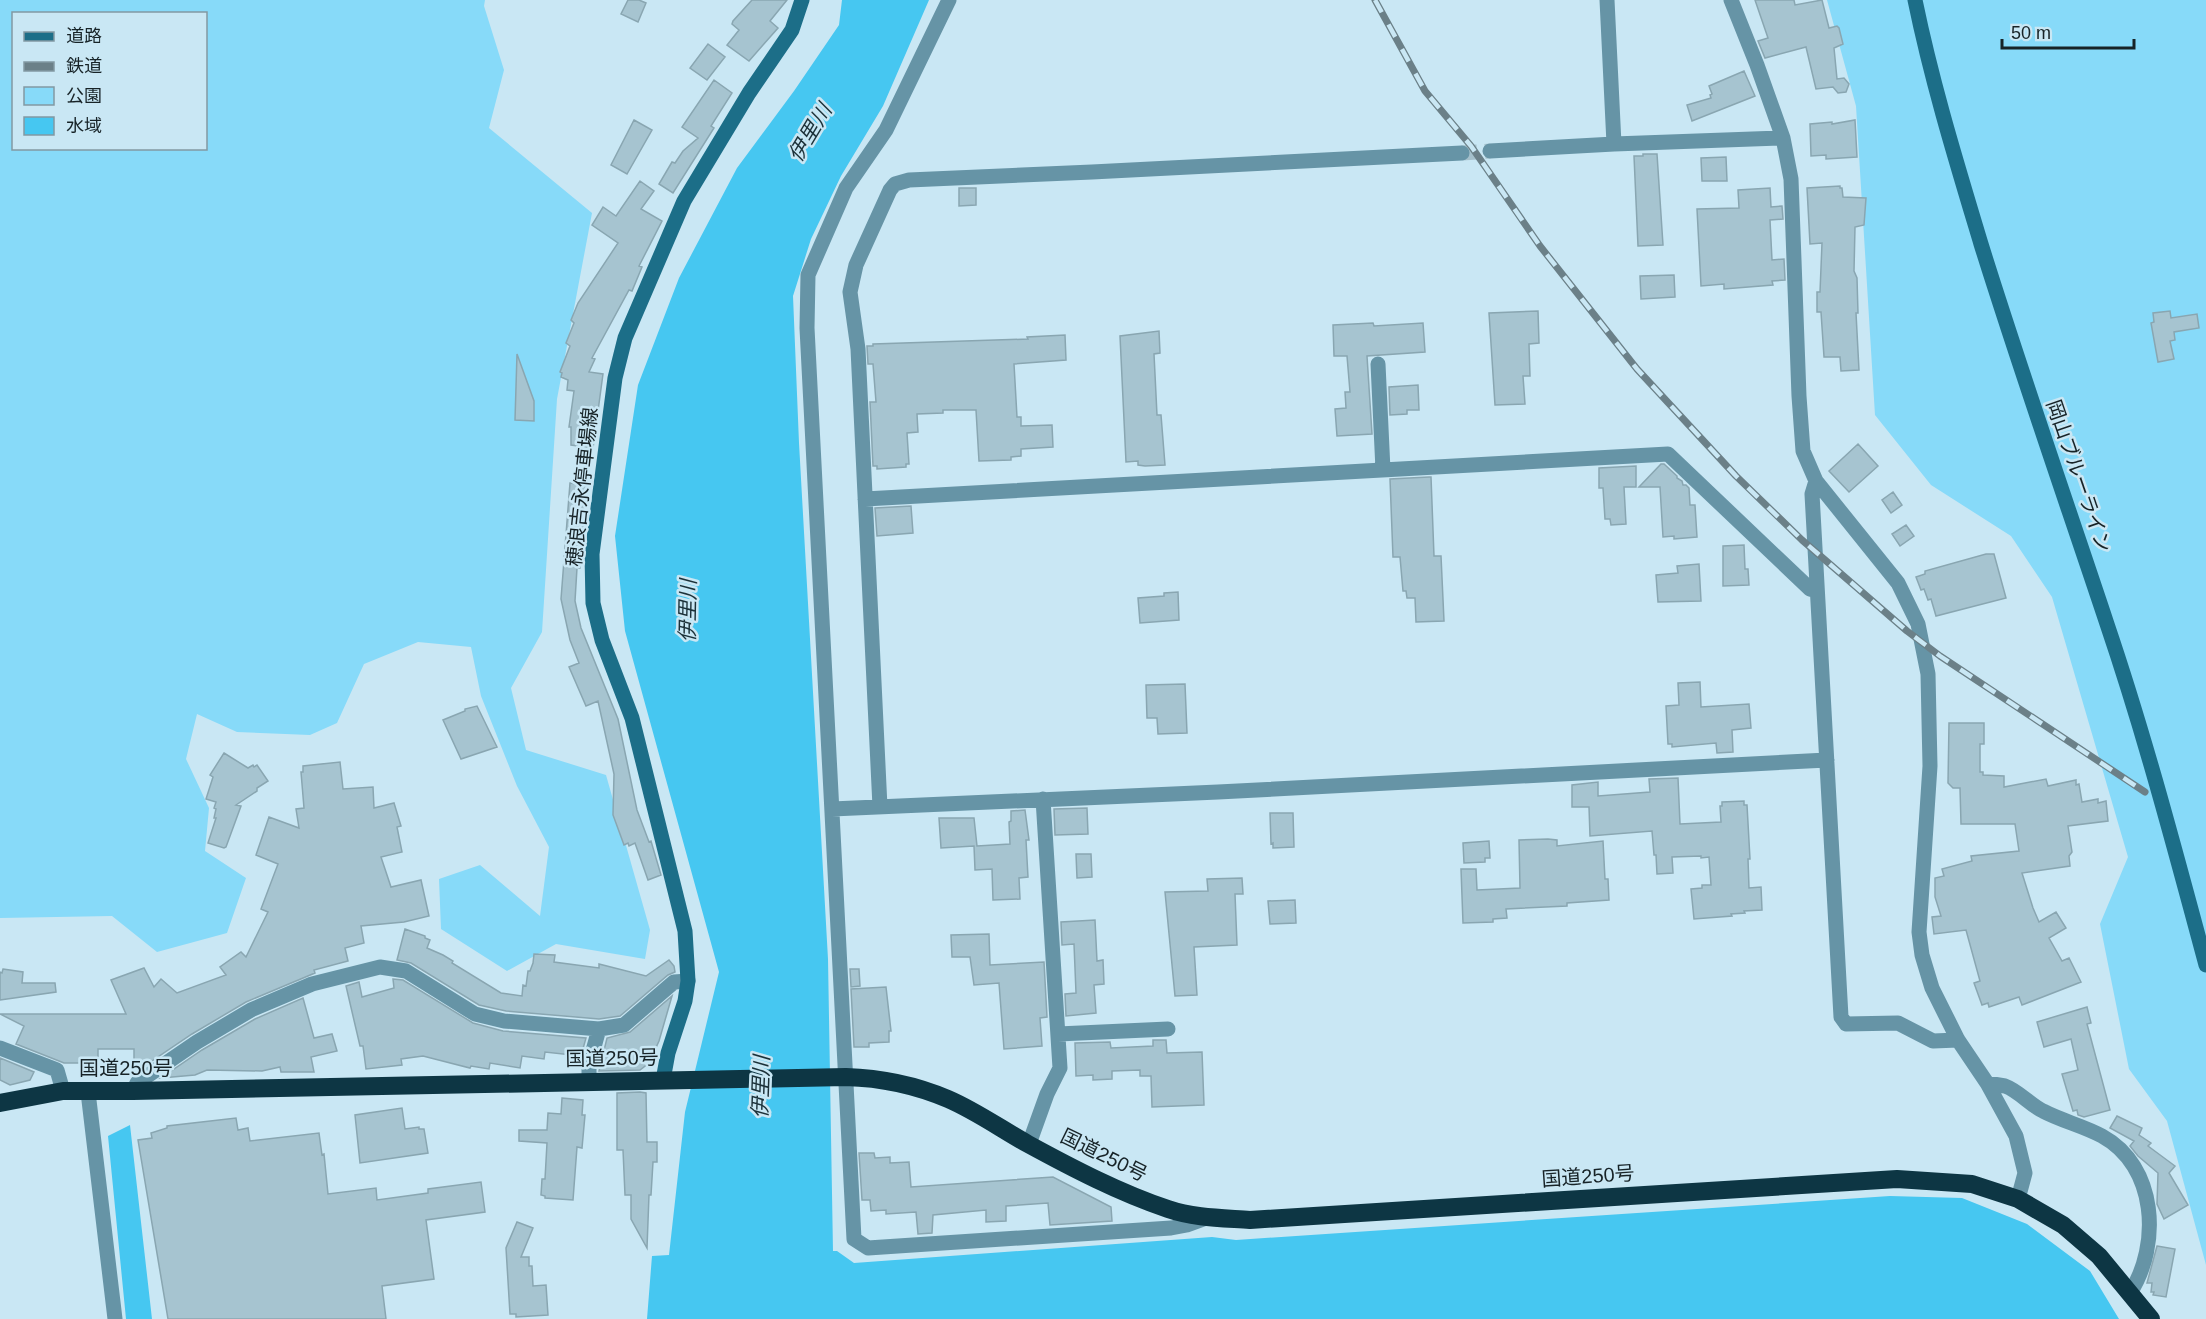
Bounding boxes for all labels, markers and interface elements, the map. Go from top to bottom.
legend [12,12,207,150]
scale bar [2002,12,2134,50]
text: 50 m [2011,23,2051,43]
text: 道路 [66,26,102,46]
text: 鉄道 [66,56,102,76]
text: 公園 [66,86,102,106]
water label: 伊里川 [783,98,837,166]
text: 水域 [66,116,102,136]
street label: 岡山ブルーライン [2043,397,2115,555]
street label: 穂浪吉永停車場線 [563,406,601,568]
water label: 伊里川 [675,577,700,643]
street label: 国道250号 [565,1046,659,1070]
water label: 伊里川 [748,1053,773,1119]
street label: 国道250号 [79,1057,173,1079]
street label: 国道250号 [1057,1125,1151,1185]
street label: 国道250号 [1541,1162,1635,1190]

